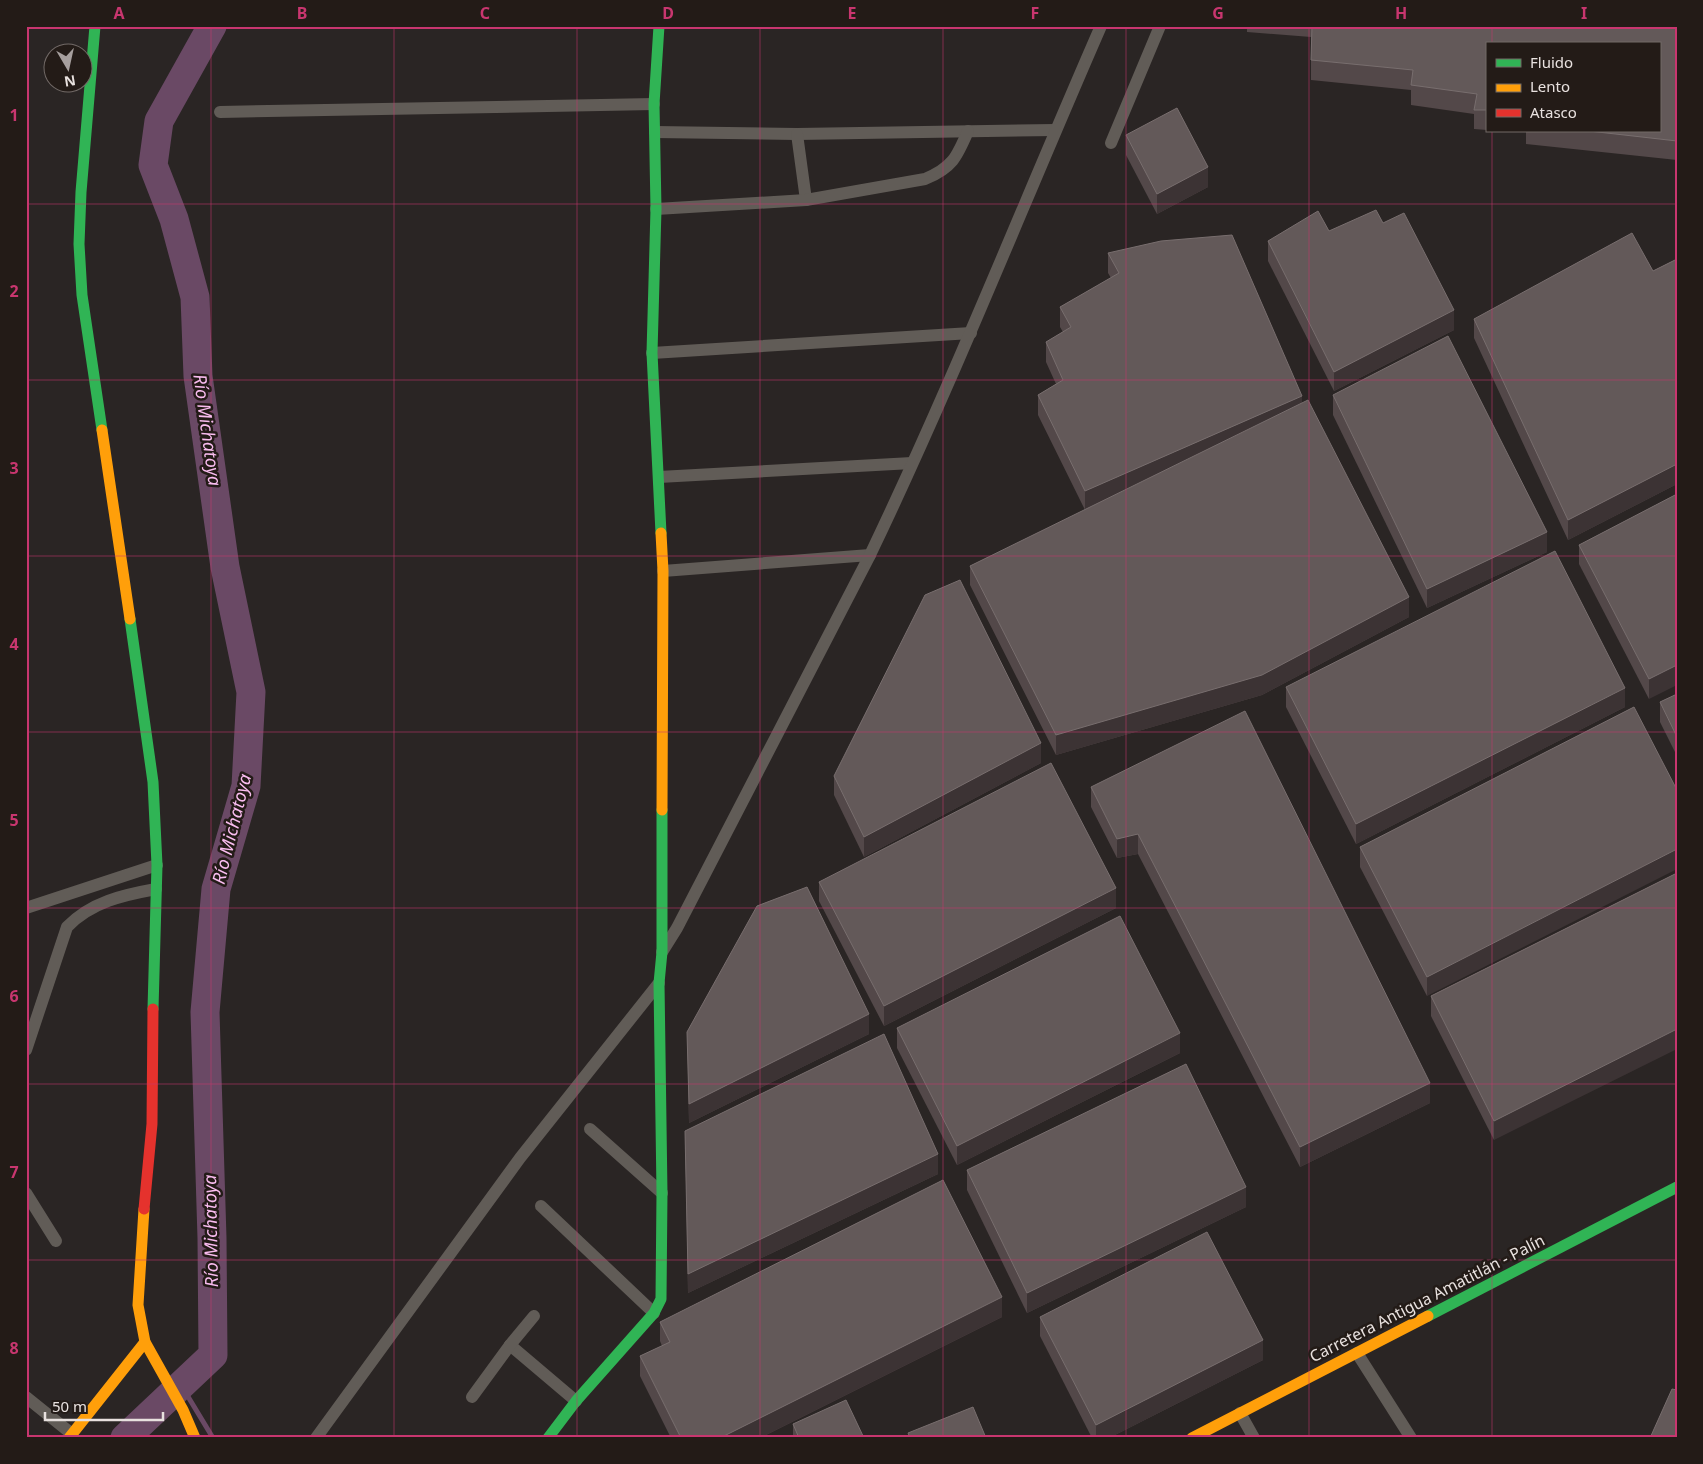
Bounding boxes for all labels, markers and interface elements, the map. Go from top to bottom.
text: A [113,2,125,24]
text: B [297,2,307,24]
text: C [480,2,490,24]
text: D [662,2,674,24]
text: E [848,2,857,24]
text: F [1031,2,1039,24]
text: G [1212,2,1224,24]
text: H [1395,2,1407,24]
text: I [1581,2,1587,24]
north arrow [42,42,92,92]
legend [1486,42,1660,132]
text: Fluido [1530,52,1573,72]
text: N [63,71,77,92]
text: Lento [1530,76,1570,96]
text: Atasco [1530,102,1577,122]
text: 1 [9,104,19,126]
text: 2 [9,280,19,302]
water label: Río Michatoya [188,372,228,487]
text: 3 [9,457,19,479]
text: 4 [9,633,19,655]
water label: Río Michatoya [206,771,256,886]
text: 5 [9,809,19,831]
text: 6 [9,985,19,1007]
text: 7 [9,1161,19,1183]
water label: Río Michatoya [197,1174,223,1288]
street label: Carretera Antigua Amatitlán - Palín [1306,1229,1548,1367]
text: 8 [9,1337,19,1359]
scale bar [45,1389,162,1421]
text: 50 m [52,1396,87,1416]

